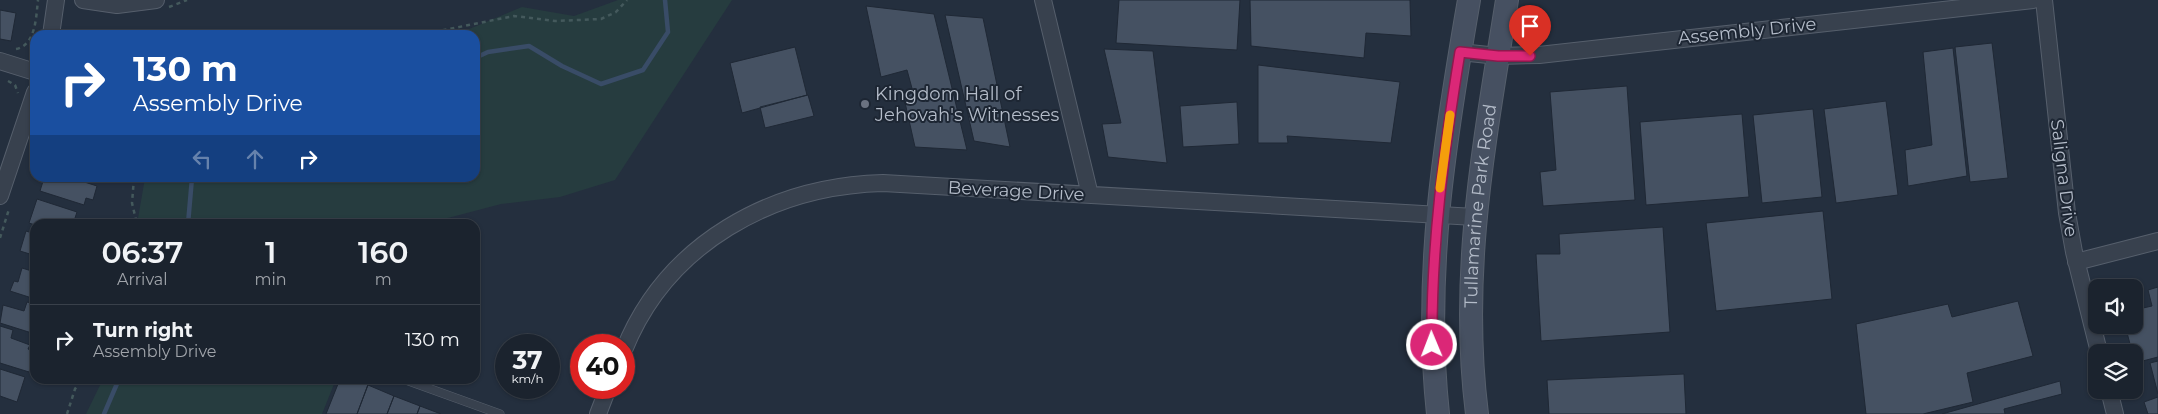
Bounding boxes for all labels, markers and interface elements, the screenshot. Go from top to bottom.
pin [1509,5,1551,56]
icon: arrive [1516,12,1544,40]
street label: Assembly Drive [1677,13,1817,49]
text: 130 m [133,47,238,90]
icon: right [50,50,115,115]
place label: Kingdom Hall of Jehovah's Witnesses [874,83,1060,126]
text: Assembly Drive [133,90,303,117]
marker: Kingdom Hall of Jehovah's Witnesses [859,98,871,110]
street label: Tullamarine Park Road [1460,102,1501,308]
street label: Saligna Drive [2046,118,2082,238]
icon: left [188,145,216,173]
icon: ahead [241,145,269,173]
icon: right [294,145,322,173]
street label: Beverage Drive [947,176,1085,206]
text: 06:37 [101,234,183,271]
text: 1 [265,234,276,271]
text: 160 [358,234,409,271]
text: Arrival [117,270,168,289]
text: min [255,270,287,289]
text: m [375,270,392,289]
map controls [2088,279,2143,399]
button: sound [2088,279,2143,334]
position arrow [1405,318,1457,370]
text: Turn right [93,319,193,342]
icon: right [50,326,78,354]
text: 130 m [405,328,460,351]
speed limit sign: 40 [570,334,635,399]
text: Assembly Drive [93,342,217,361]
button: layers [2088,344,2143,399]
text: 37 [512,345,543,375]
text: km/h [511,371,544,386]

